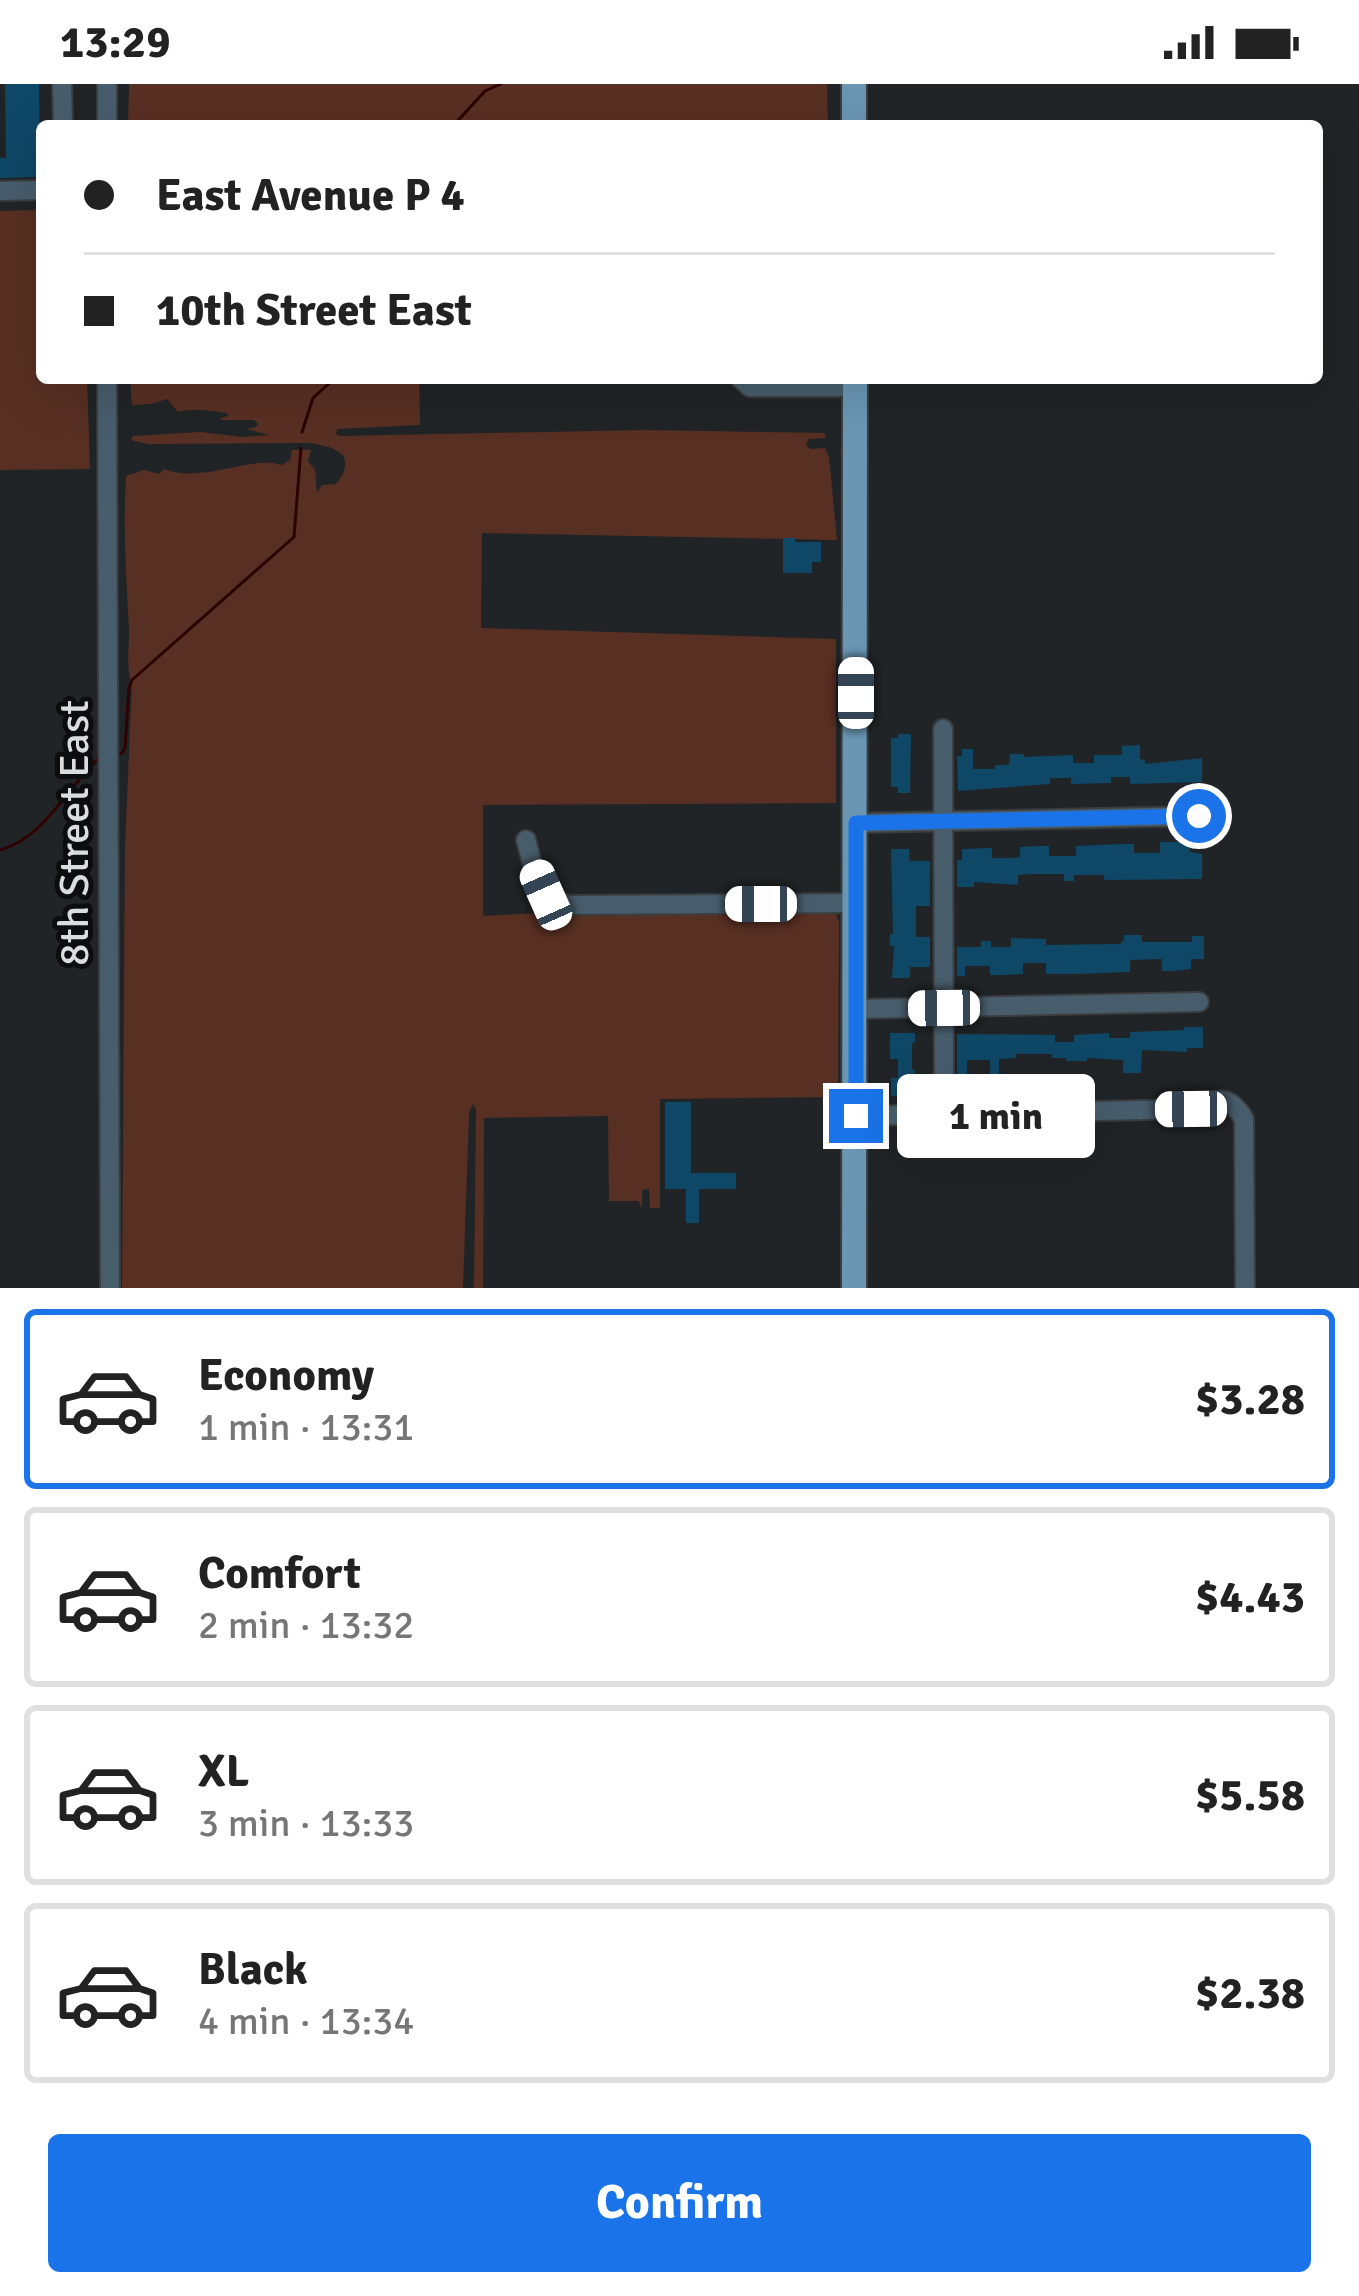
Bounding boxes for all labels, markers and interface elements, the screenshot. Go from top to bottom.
text: 13:29 [60,15,170,70]
text: East Avenue P 4 [156,168,465,223]
text: 10th Street East [156,283,472,338]
car [838,657,874,729]
street label: 8th Street East [49,700,100,966]
route start [1172,789,1226,843]
car [515,855,577,935]
car [725,886,797,922]
car [908,989,980,1027]
callout: 1 min [898,1074,1096,1158]
route end [829,1089,883,1143]
car [1155,1090,1227,1128]
text: 1 min [949,1092,1043,1140]
icon: car [54,1345,162,1453]
text: Economy [198,1348,374,1403]
text: $3.28 [1195,1372,1305,1427]
text: 1 min · 13:31 [198,1403,414,1451]
icon: car [54,1543,162,1651]
text: Comfort [198,1546,361,1601]
text: $4.43 [1195,1570,1305,1625]
text: 2 min · 13:32 [198,1601,414,1649]
icon: car [54,1741,162,1849]
text: XL [198,1744,249,1799]
text: $5.58 [1195,1768,1305,1823]
text: 3 min · 13:33 [198,1799,414,1847]
icon: car [54,1939,162,2047]
text: Black [198,1942,308,1997]
text: $2.38 [1195,1966,1305,2021]
text: 4 min · 13:34 [198,1997,414,2045]
button: Confirm [48,2134,1311,2272]

